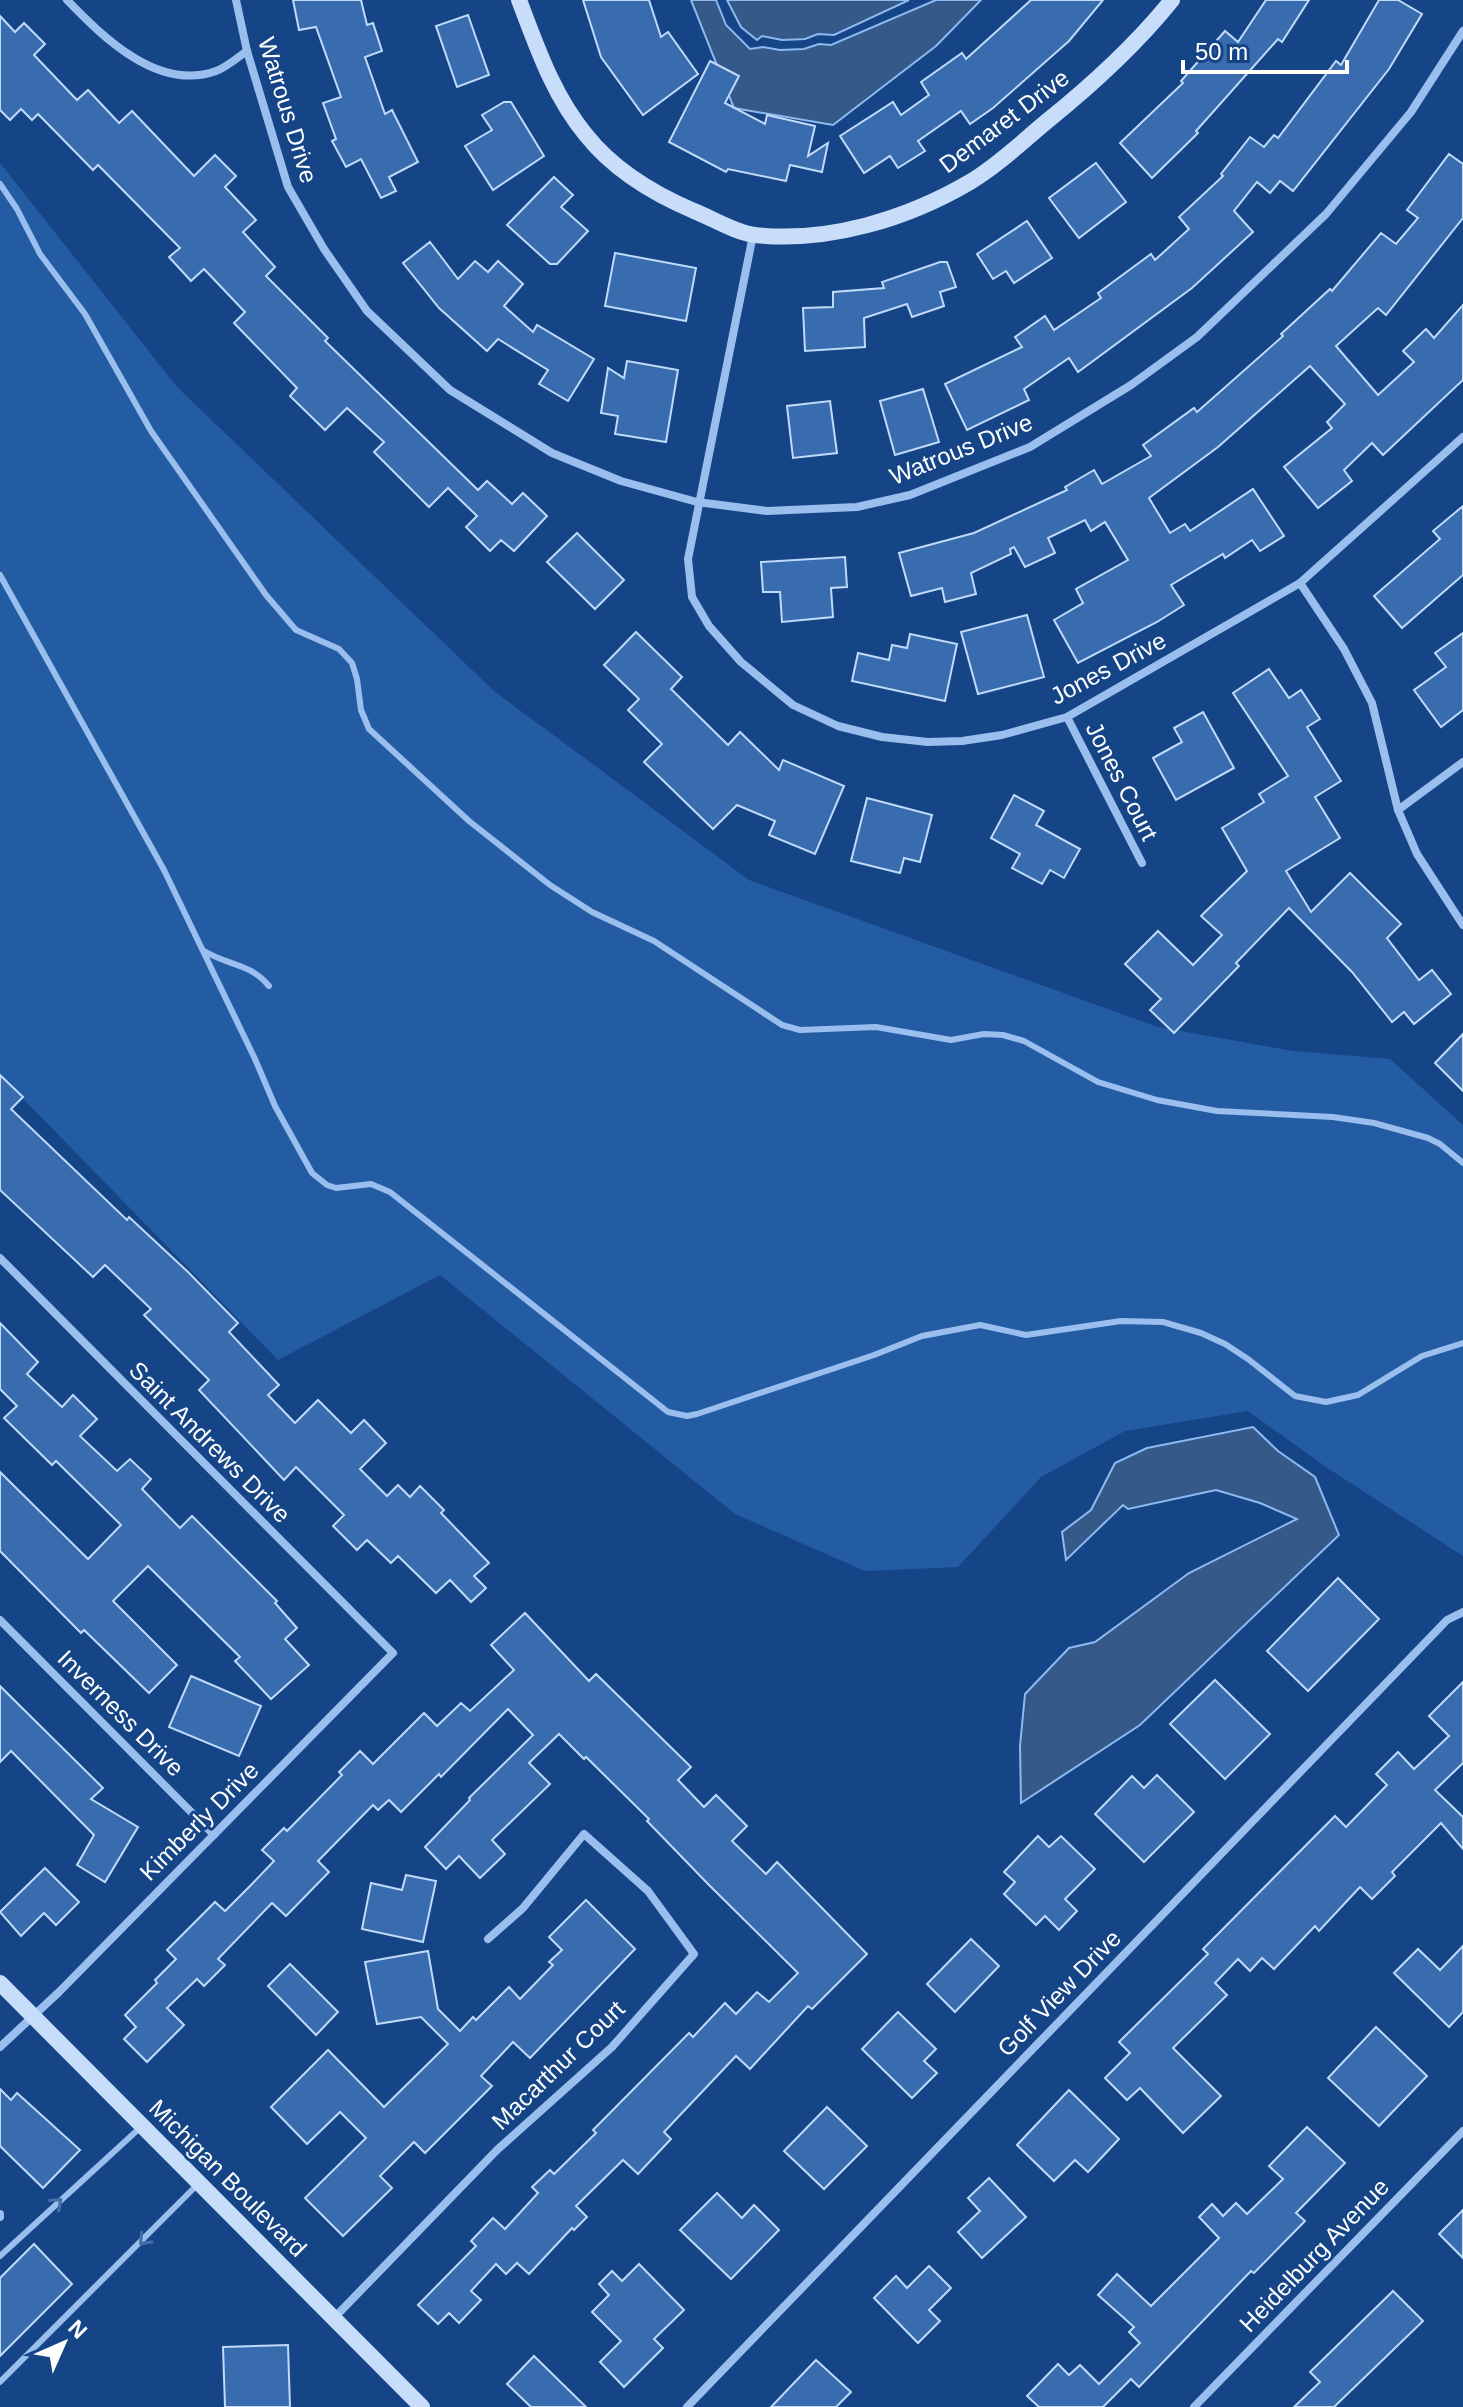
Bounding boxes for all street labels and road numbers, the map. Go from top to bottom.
street label: Watrous Drive [253,34,323,186]
street label: Demaret Drive [934,64,1074,178]
street label: Watrous Drive [886,408,1036,490]
street label: Jones Drive [1046,626,1170,710]
street label: Jones Court [1081,717,1164,845]
street label: Saint Andrews Drive [124,1356,296,1528]
street label: Inverness Drive [53,1645,189,1781]
street label: Kimberly Drive [134,1756,264,1886]
street label: Golf View Drive [992,1924,1126,2062]
street label: Macarthur Court [486,1995,630,2135]
street label: Michigan Boulevard [144,2094,312,2262]
street label: Heidelburg Avenue [1234,2173,1394,2337]

